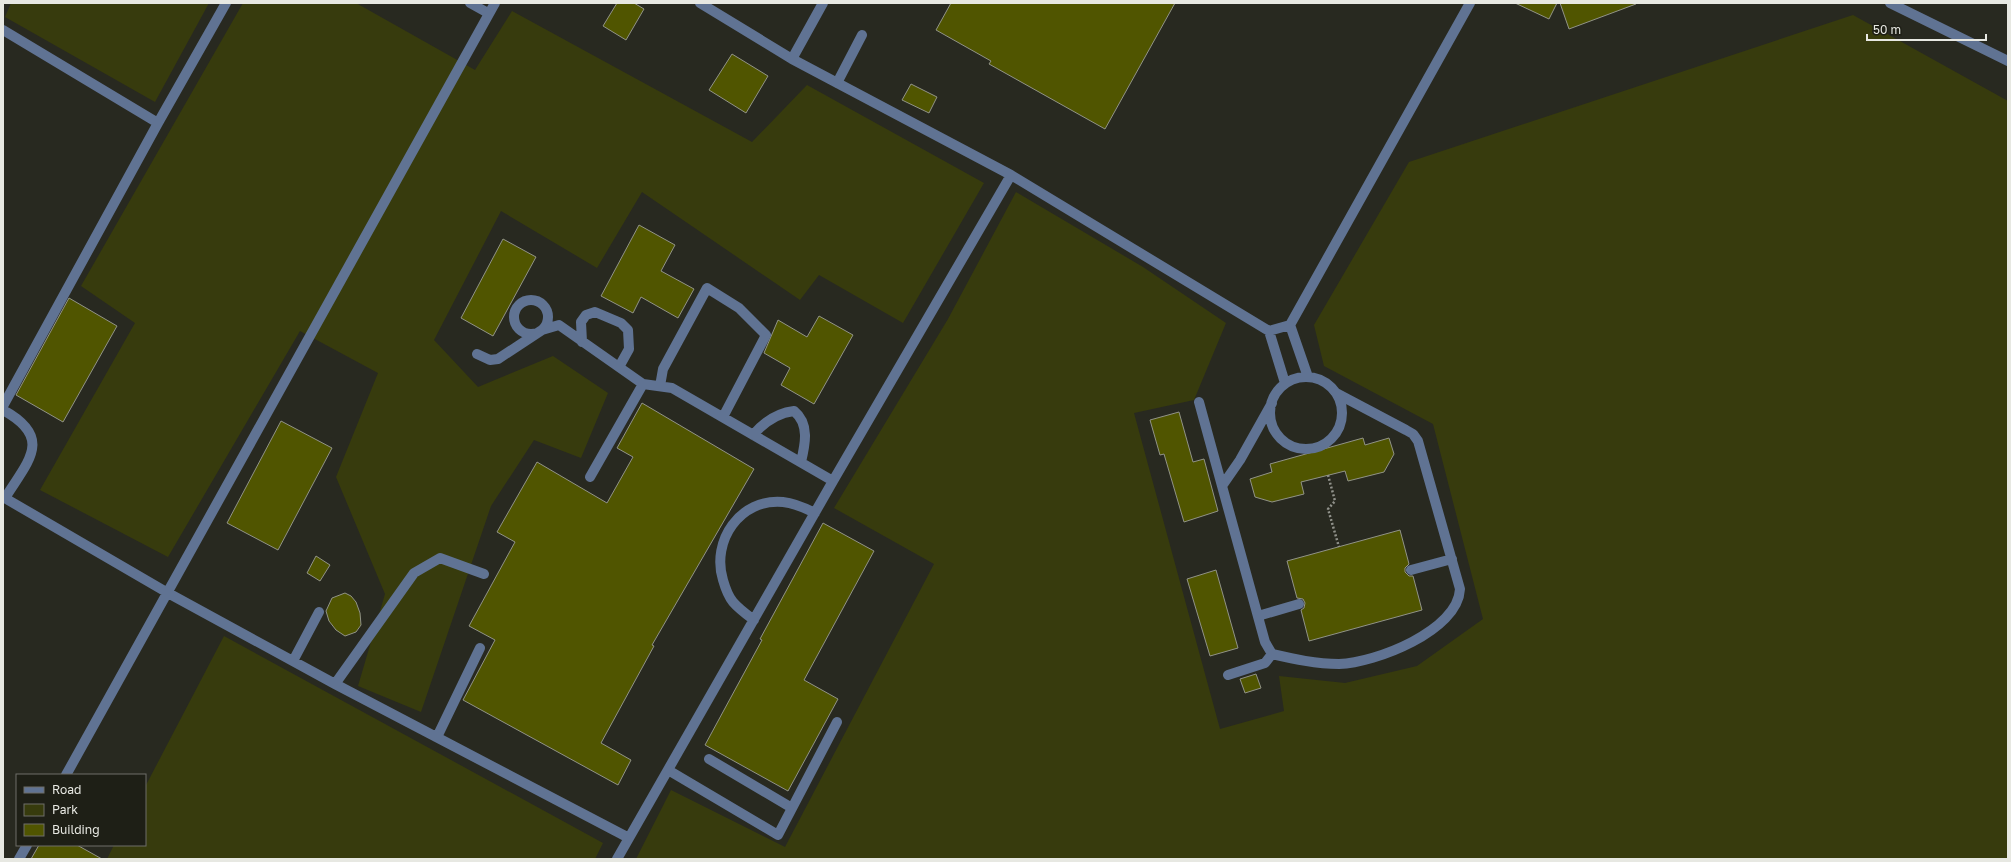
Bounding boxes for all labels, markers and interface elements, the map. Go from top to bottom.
scale bar [1867,16,1986,42]
text: 50 m [1873,22,1901,37]
legend [16,774,146,846]
text: Road [52,782,81,797]
text: Park [52,802,78,817]
text: Building [52,822,100,837]

